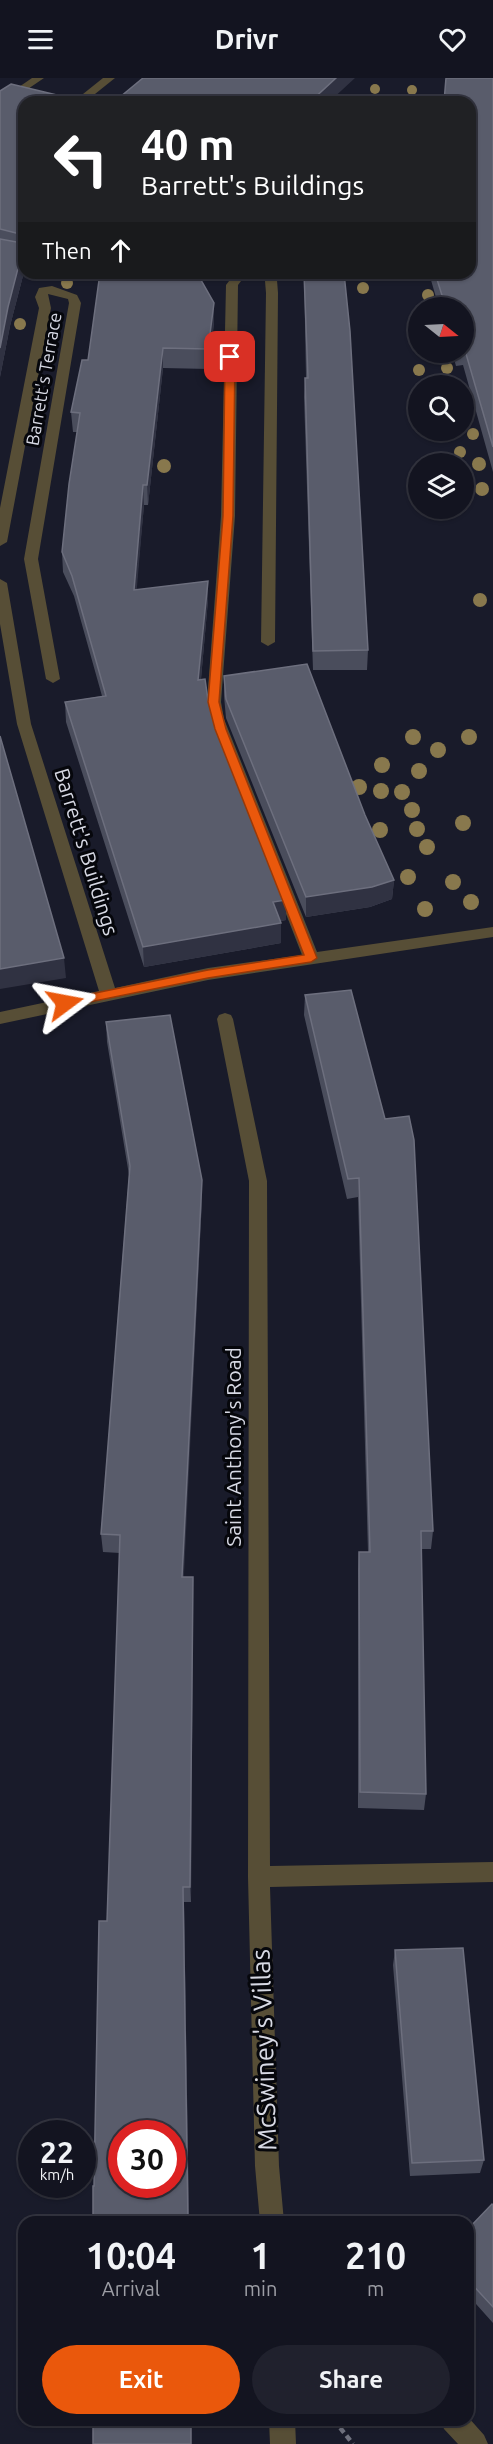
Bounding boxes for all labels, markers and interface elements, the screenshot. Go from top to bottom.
icon: menu [24,23,57,56]
icon: heart [436,23,469,56]
text: Drivr [215,24,278,54]
icon: left [42,120,120,198]
text: 40 m [141,121,235,168]
text: Barrett's Buildings [141,170,364,200]
icon: ahead [104,234,137,267]
text: Then [42,238,92,263]
north arrow [408,297,474,363]
map controls [408,297,474,519]
street label: Barrett's Terrace [21,311,65,447]
pin [204,331,255,382]
icon: arrive [213,340,246,373]
button: search [408,375,474,441]
button: layers [408,453,474,519]
street label: Barrett's Buildings [50,765,124,938]
position arrow [33,971,97,1035]
street label: Saint Anthony's Road [221,1347,245,1547]
street label: McSwiney's Villas [245,1949,282,2151]
speed limit sign: 30 [108,2120,186,2198]
text: 22 [40,2135,74,2169]
text: km/h [40,2166,74,2183]
text: 10:04 [86,2235,176,2276]
text: 1 [250,2235,271,2276]
text: 210 [345,2235,406,2276]
text: Arrival [102,2277,160,2300]
text: min [244,2277,277,2300]
text: m [367,2277,384,2300]
button: Exit [42,2345,240,2414]
button: Share [252,2345,450,2414]

